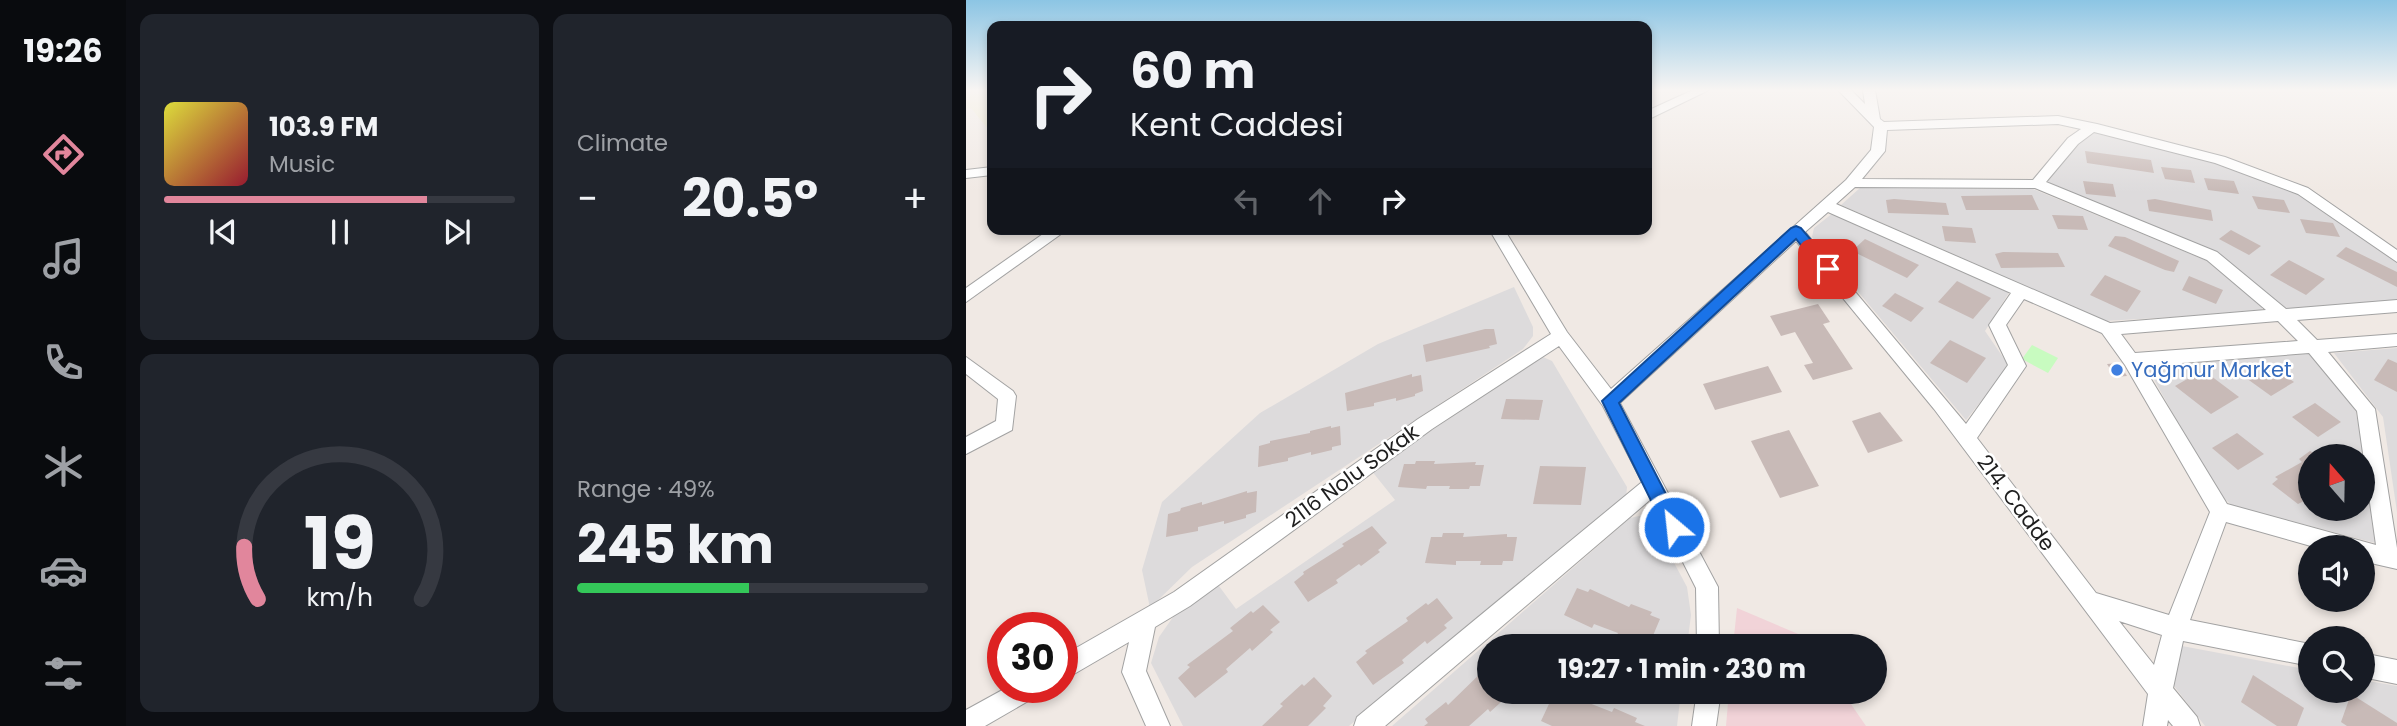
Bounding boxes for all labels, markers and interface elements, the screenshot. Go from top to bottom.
text: 19:26 [23,28,103,73]
text: 60 m [1130,37,1255,105]
icon: right [1015,49,1106,140]
text: Kent Caddesi [1130,102,1344,147]
text: 103.9 FM [269,109,378,145]
text: Climate [577,127,668,159]
icon: directions [39,130,88,179]
text: Music [269,148,335,180]
text: 20.5° [682,162,818,235]
text: − [577,172,598,225]
text: + [902,172,928,225]
icon: left [1228,182,1266,220]
icon: ahead [1301,182,1339,220]
icon: right [1374,182,1412,220]
icon: previous [204,213,242,251]
icon: pause [321,213,359,251]
icon: next [438,213,476,251]
icon: music [39,234,88,283]
pin [1798,239,1858,299]
icon: arrive [1809,250,1847,288]
icon: phone [39,338,88,387]
place label: Yağmur Market [2131,355,2292,384]
marker: Yağmur Market [2109,362,2125,378]
street label: 2116 Nolu Sokak [1279,417,1424,534]
icon: climate [39,442,88,491]
north arrow [2298,444,2375,522]
map controls [2298,444,2375,703]
street label: 214. Cadde [1971,449,2062,557]
text: Range · 49% [577,473,715,505]
position arrow [1637,490,1711,564]
text: 19 [303,493,376,594]
text: 245 km [577,508,774,581]
button: sound [2298,535,2375,612]
icon: car [39,546,88,595]
text: km/h [306,580,373,615]
speed limit sign: 30 [987,612,1078,703]
button: search [2298,626,2375,703]
icon: filters [39,649,88,698]
text: 19:27 · 1 min · 230 m [1558,651,1806,687]

